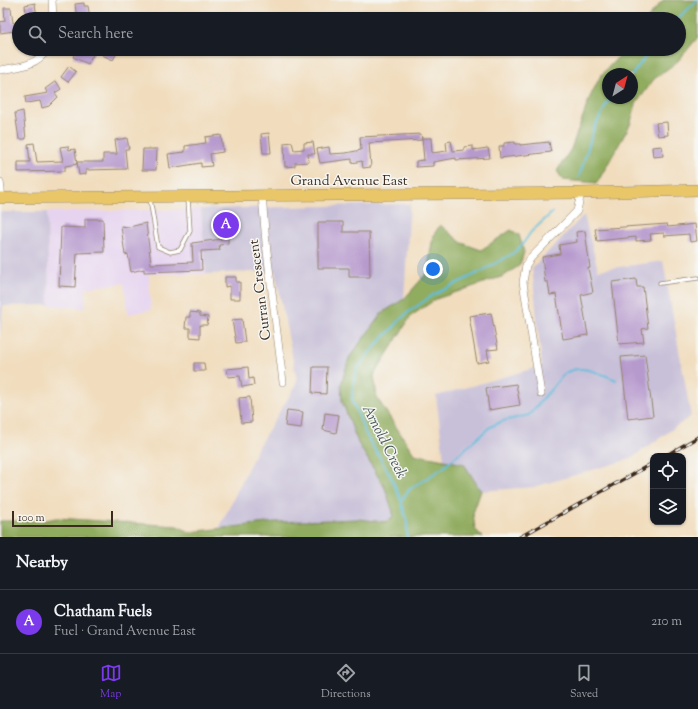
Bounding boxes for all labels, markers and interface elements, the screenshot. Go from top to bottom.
search box [12,12,686,56]
icon: search [26,23,48,45]
text: Search here [58,24,133,45]
north arrow [602,68,638,104]
street label: Grand Avenue East [290,172,408,192]
pin: A [213,210,239,240]
street label: Curran Crescent [245,238,277,341]
your location [423,259,443,279]
water label: Arnold Creek [356,401,411,482]
map controls [650,453,686,525]
button: locate [650,453,686,489]
button: layers [650,489,686,525]
scale bar [12,509,113,528]
text: 100 m [18,510,45,526]
text: Nearby [16,551,68,575]
text: Chatham Fuels [54,602,152,623]
text: A [24,613,34,631]
text: 210 m [651,613,682,631]
text: Fuel · Grand Avenue East [54,623,196,641]
tab: Map [100,662,122,702]
tab: Directions [321,662,371,702]
tab: Saved [570,662,598,702]

